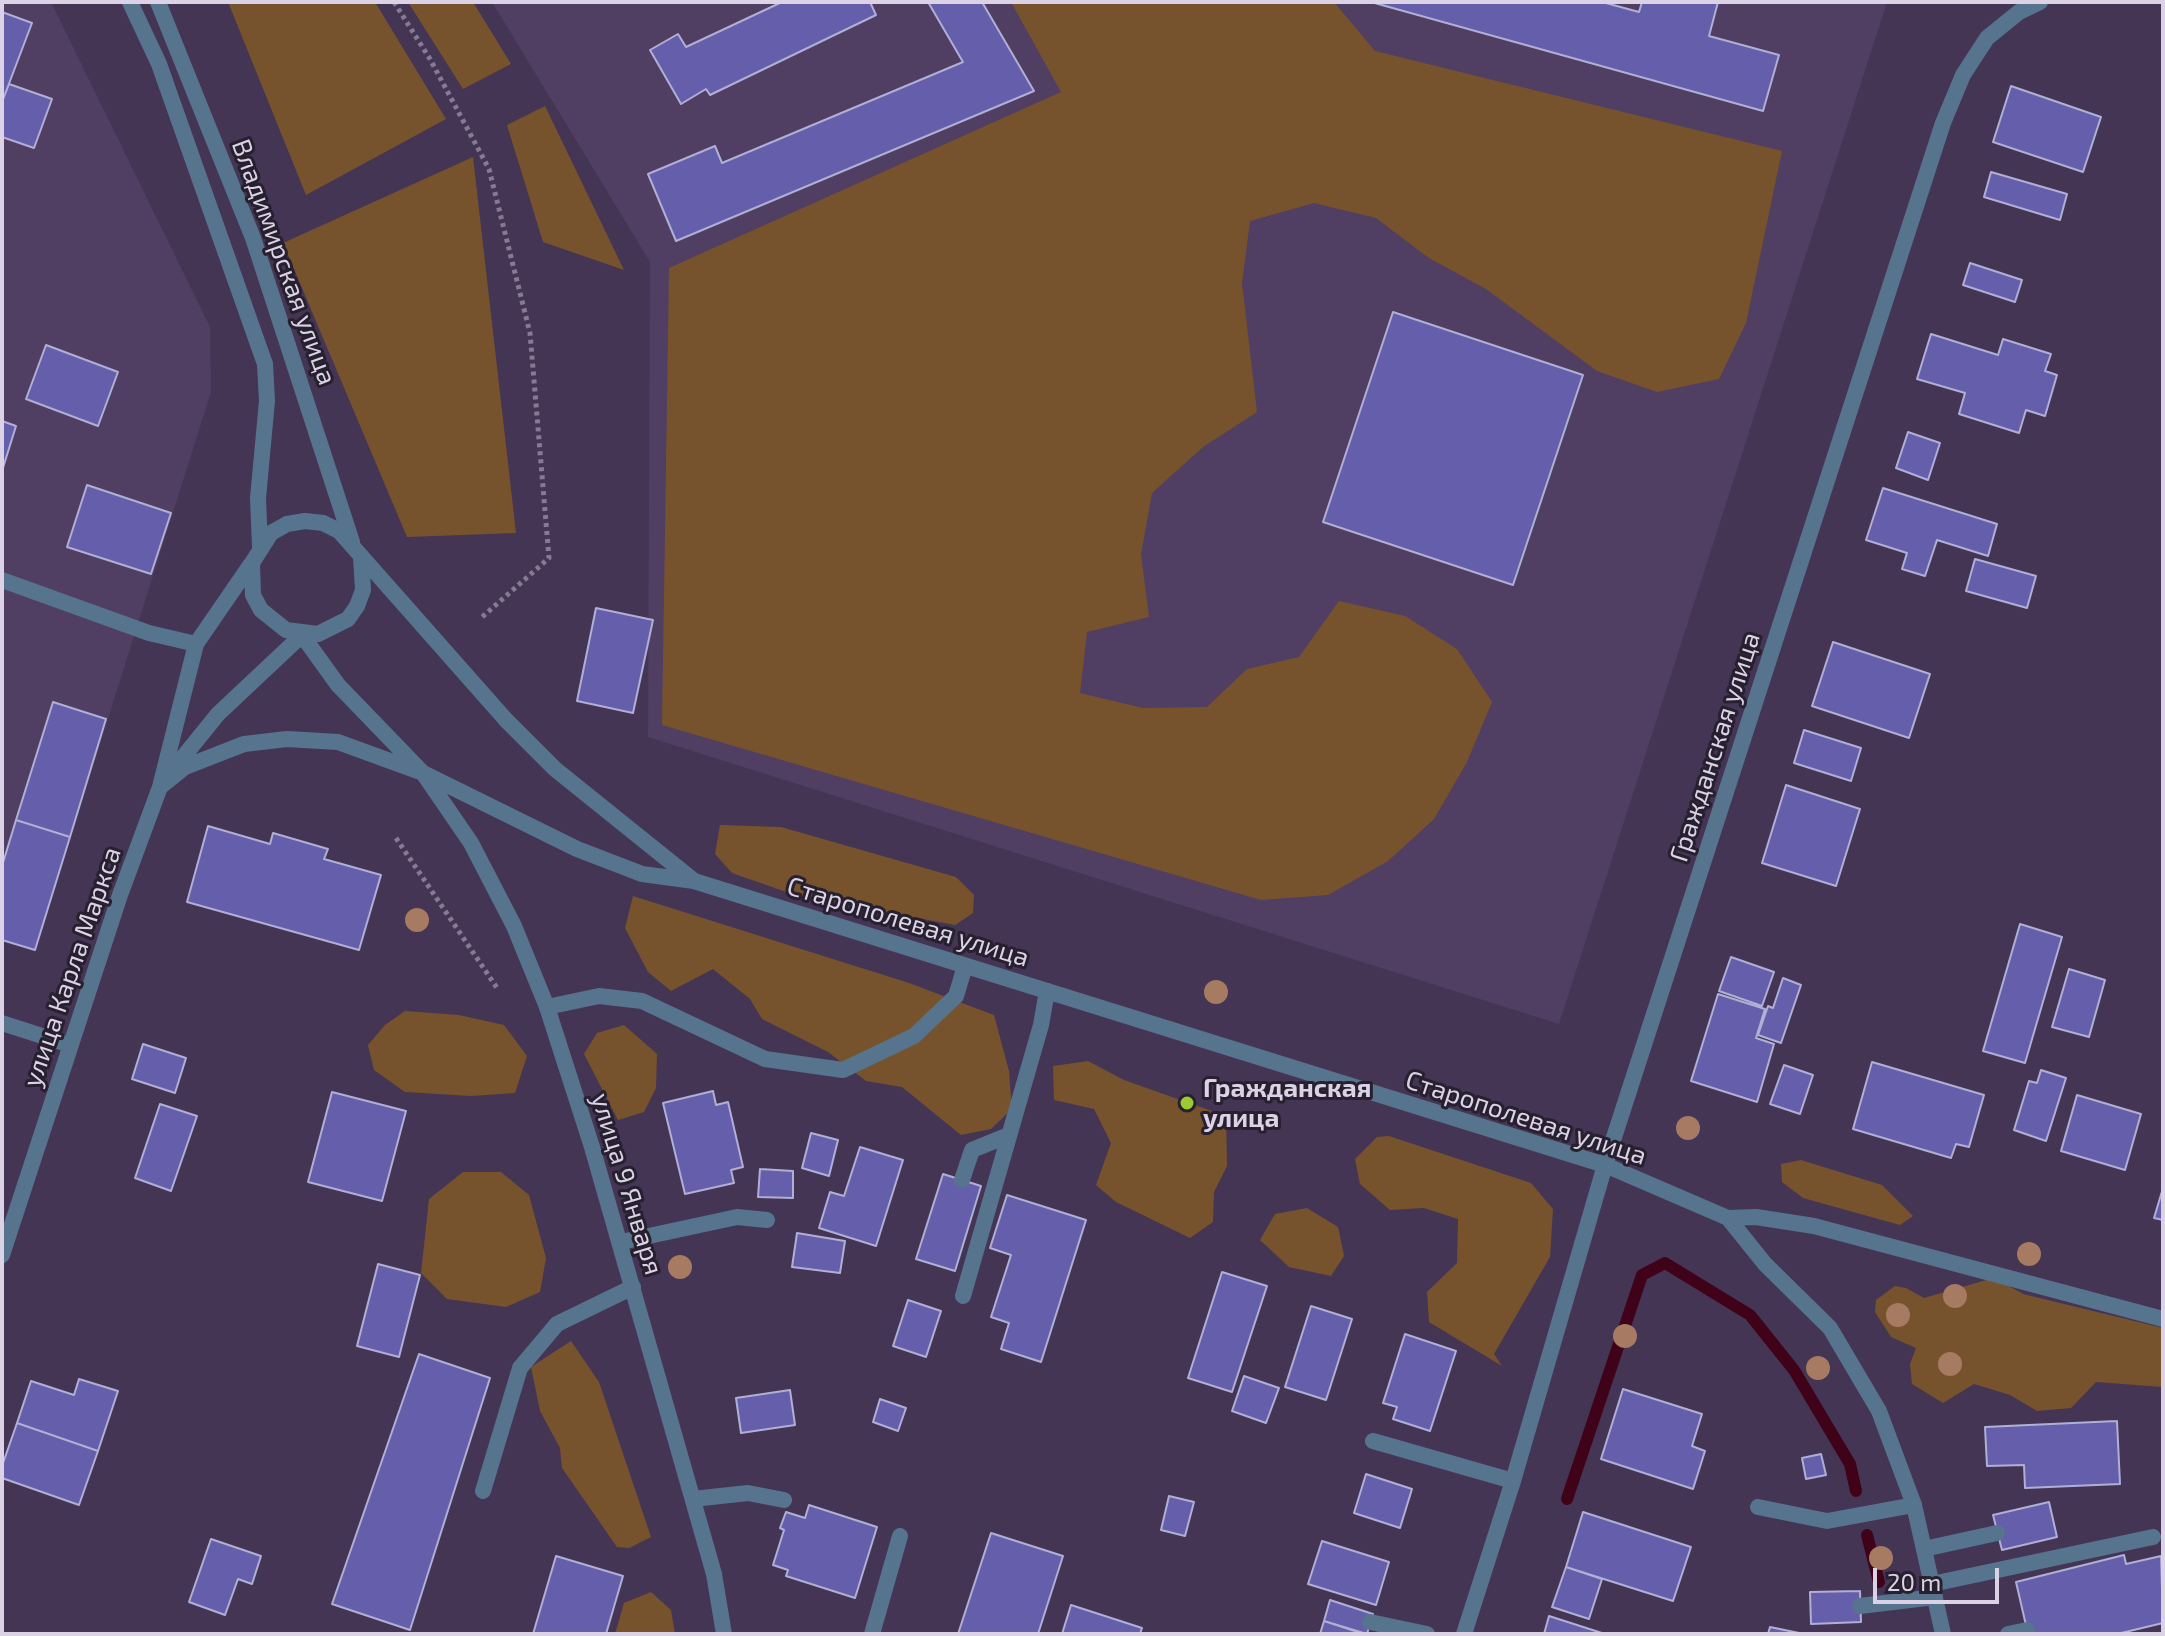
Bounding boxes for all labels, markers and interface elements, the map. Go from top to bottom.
street label: Владимирская улица [225,135,343,389]
street label: Гражданская улица [1663,628,1767,866]
street label: улица Карла Маркса [16,843,128,1091]
street label: Старополевая улица [783,870,1033,974]
street label: Старополевая улица [1402,1064,1650,1172]
place label: Гражданская улица [1203,1072,1371,1134]
street label: улица 9 Января [585,1089,669,1279]
marker: Гражданская улица [1178,1094,1196,1112]
scale bar [1877,1552,2003,1602]
text: 20 m [1887,1567,1941,1596]

